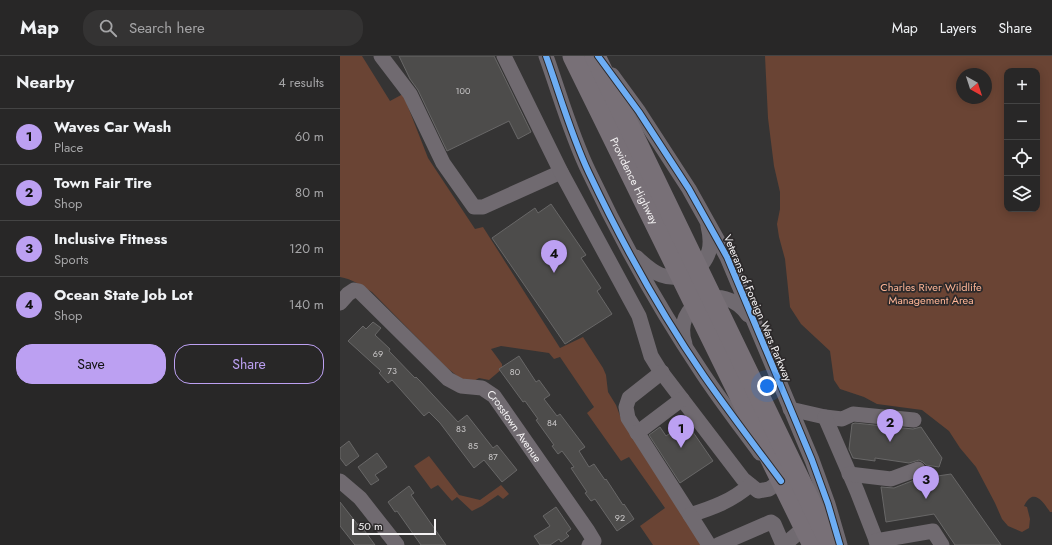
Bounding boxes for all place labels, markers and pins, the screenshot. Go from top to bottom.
pin: 4 [541,240,567,273]
pin: 2 [877,409,903,442]
pin: 1 [668,415,694,448]
pin: 3 [913,466,939,499]

